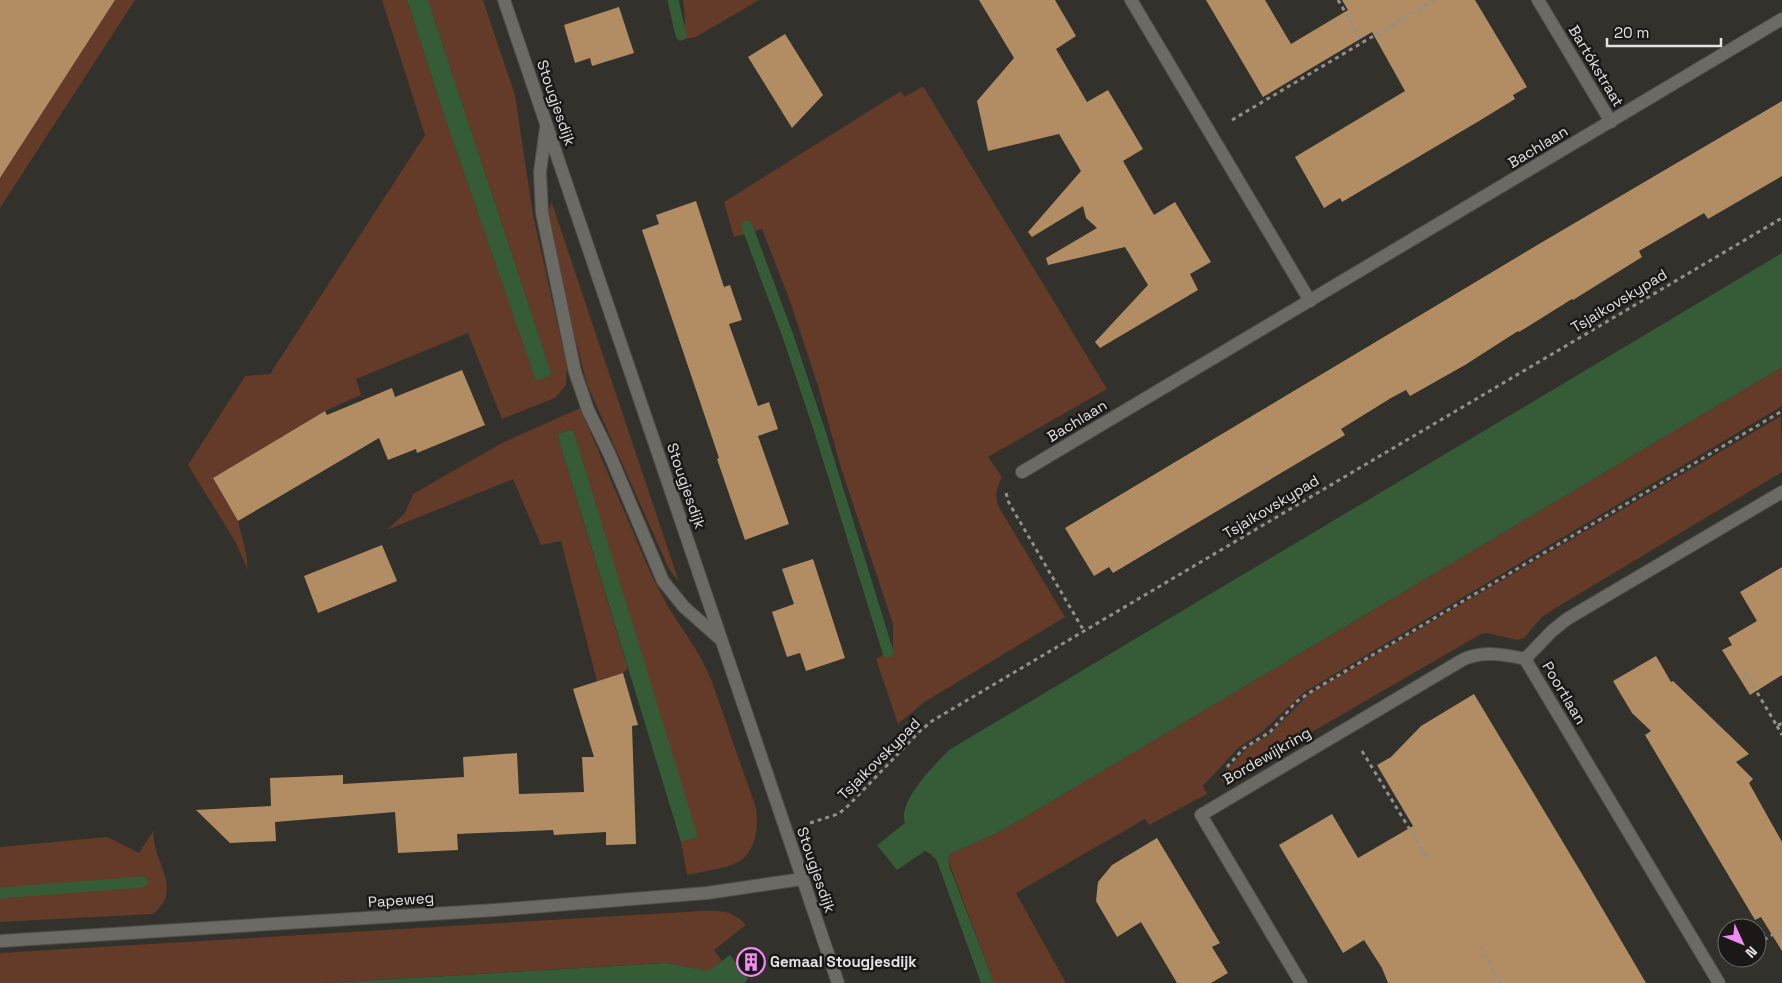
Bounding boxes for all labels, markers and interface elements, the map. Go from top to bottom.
scale bar [1607,15,1721,47]
street label: Bartókstraat [1565,22,1628,110]
text: 20 m [1614,23,1649,42]
street label: Stougjesdijk [533,57,580,148]
street label: Bachlaan [1504,121,1571,172]
street label: Tsjaikovskypad [1567,264,1670,337]
street label: Bachlaan [1043,395,1110,446]
street label: Stougjesdijk [663,440,710,531]
street label: Tsjaikovskypad [1219,470,1322,543]
street label: Poortlaan [1538,658,1591,728]
street label: Tsjaikovskypad [833,713,924,804]
street label: Bordewijkring [1219,723,1314,788]
street label: Stougjesdijk [793,824,840,915]
street label: Papeweg [367,888,435,911]
north arrow [1717,918,1767,968]
text: N [1742,942,1761,962]
building icon: Gemaal Stougjesdijk [736,947,766,977]
place label: Gemaal Stougjesdijk [770,952,917,971]

